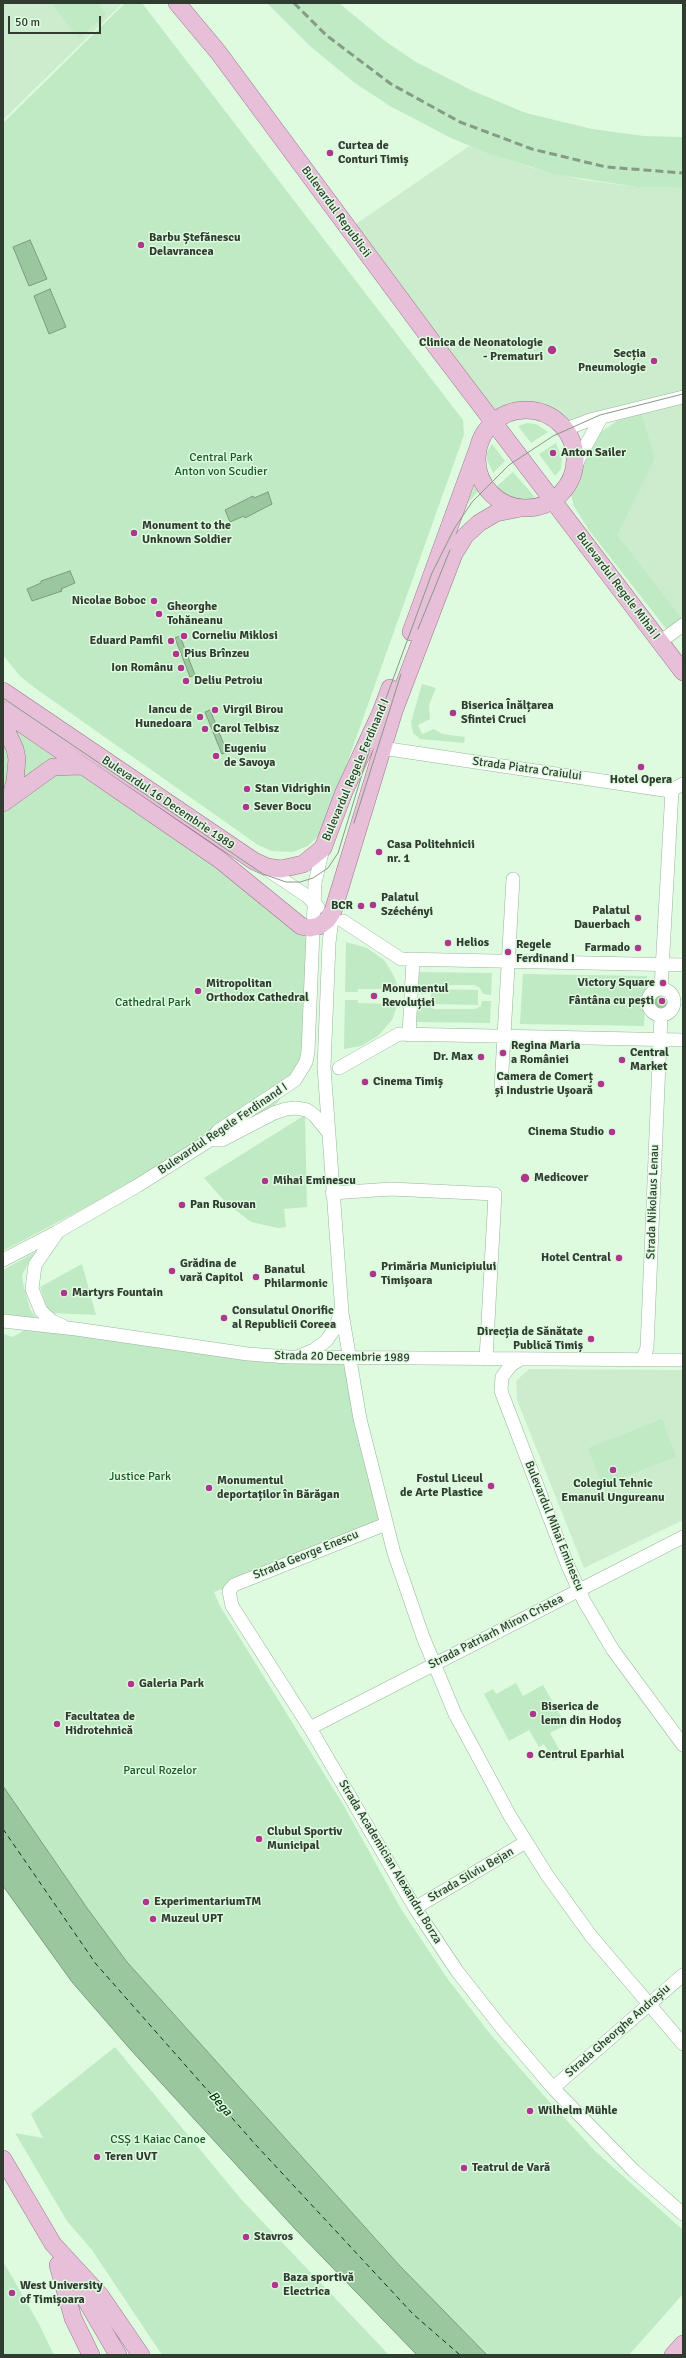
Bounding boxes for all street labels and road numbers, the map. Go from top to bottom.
street label: Bulevardul Republicii [298,164,374,260]
street label: Bulevardul Regele Mihai I [573,530,663,642]
street label: Bulevardul Regele Ferdinand I [319,697,393,843]
street label: Bulevardul 16 Decembrie 1989 [99,753,237,853]
street label: Strada Piatra Craiului [471,754,583,784]
street label: Bulevardul Regele Ferdinand I [156,1080,290,1178]
street label: Strada Nikolaus Lenau [644,1144,662,1260]
street label: Strada 20 Decembrie 1989 [274,1349,410,1365]
street label: Bulevardul Mihai Eminescu [521,1459,587,1593]
street label: Strada George Enescu [251,1527,361,1583]
street label: Strada Patriarh Miron Cristea [426,1592,566,1672]
street label: Strada Academician Alexandru Borza [335,1777,445,1947]
street label: Strada Silviu Bejan [426,1845,516,1905]
street label: Strada Gheorghe Andrașiu [563,1981,673,2081]

